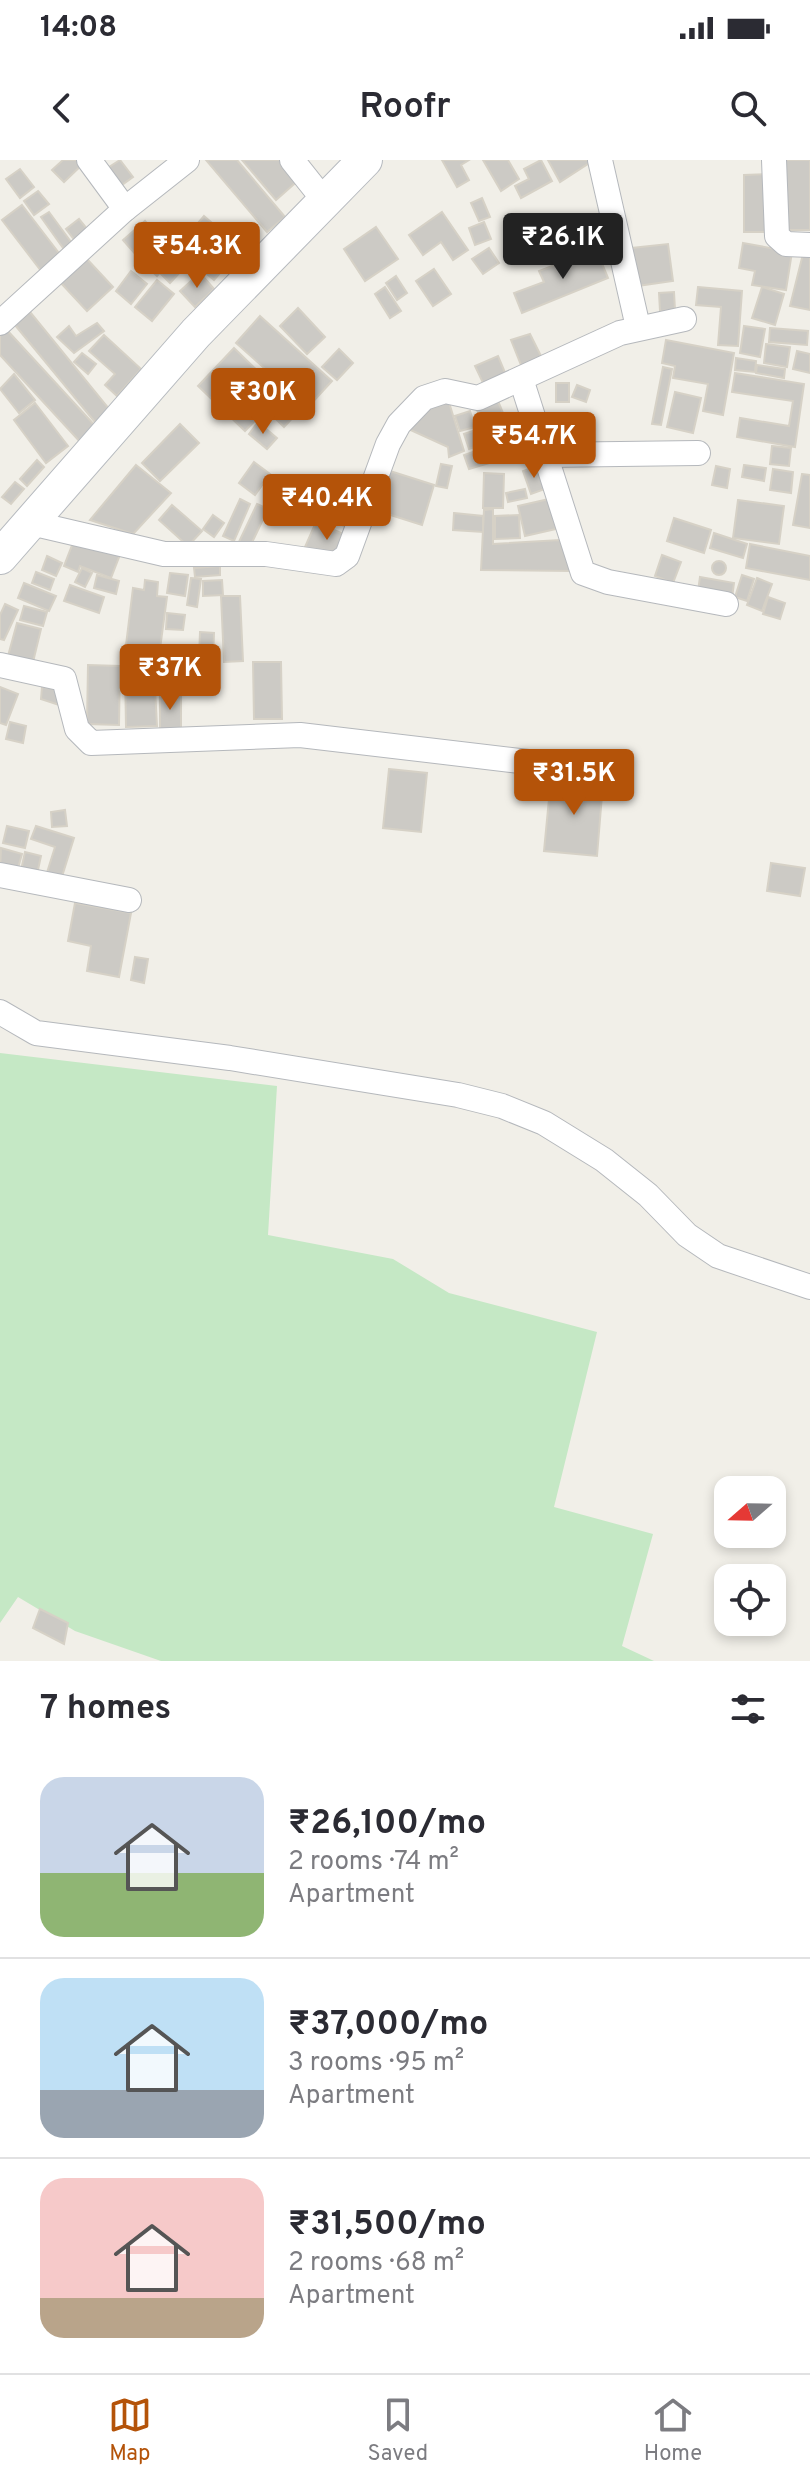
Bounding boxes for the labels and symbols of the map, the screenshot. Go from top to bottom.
pin: ₹26.1K [498,213,628,281]
pin: ₹54.3K [132,222,262,290]
pin: ₹30K [216,368,310,436]
pin: ₹54.7K [469,412,599,480]
pin: ₹40.4K [262,474,392,542]
pin: ₹37K [123,644,217,712]
pin: ₹31.5K [509,749,639,817]
north arrow [714,1476,786,1548]

